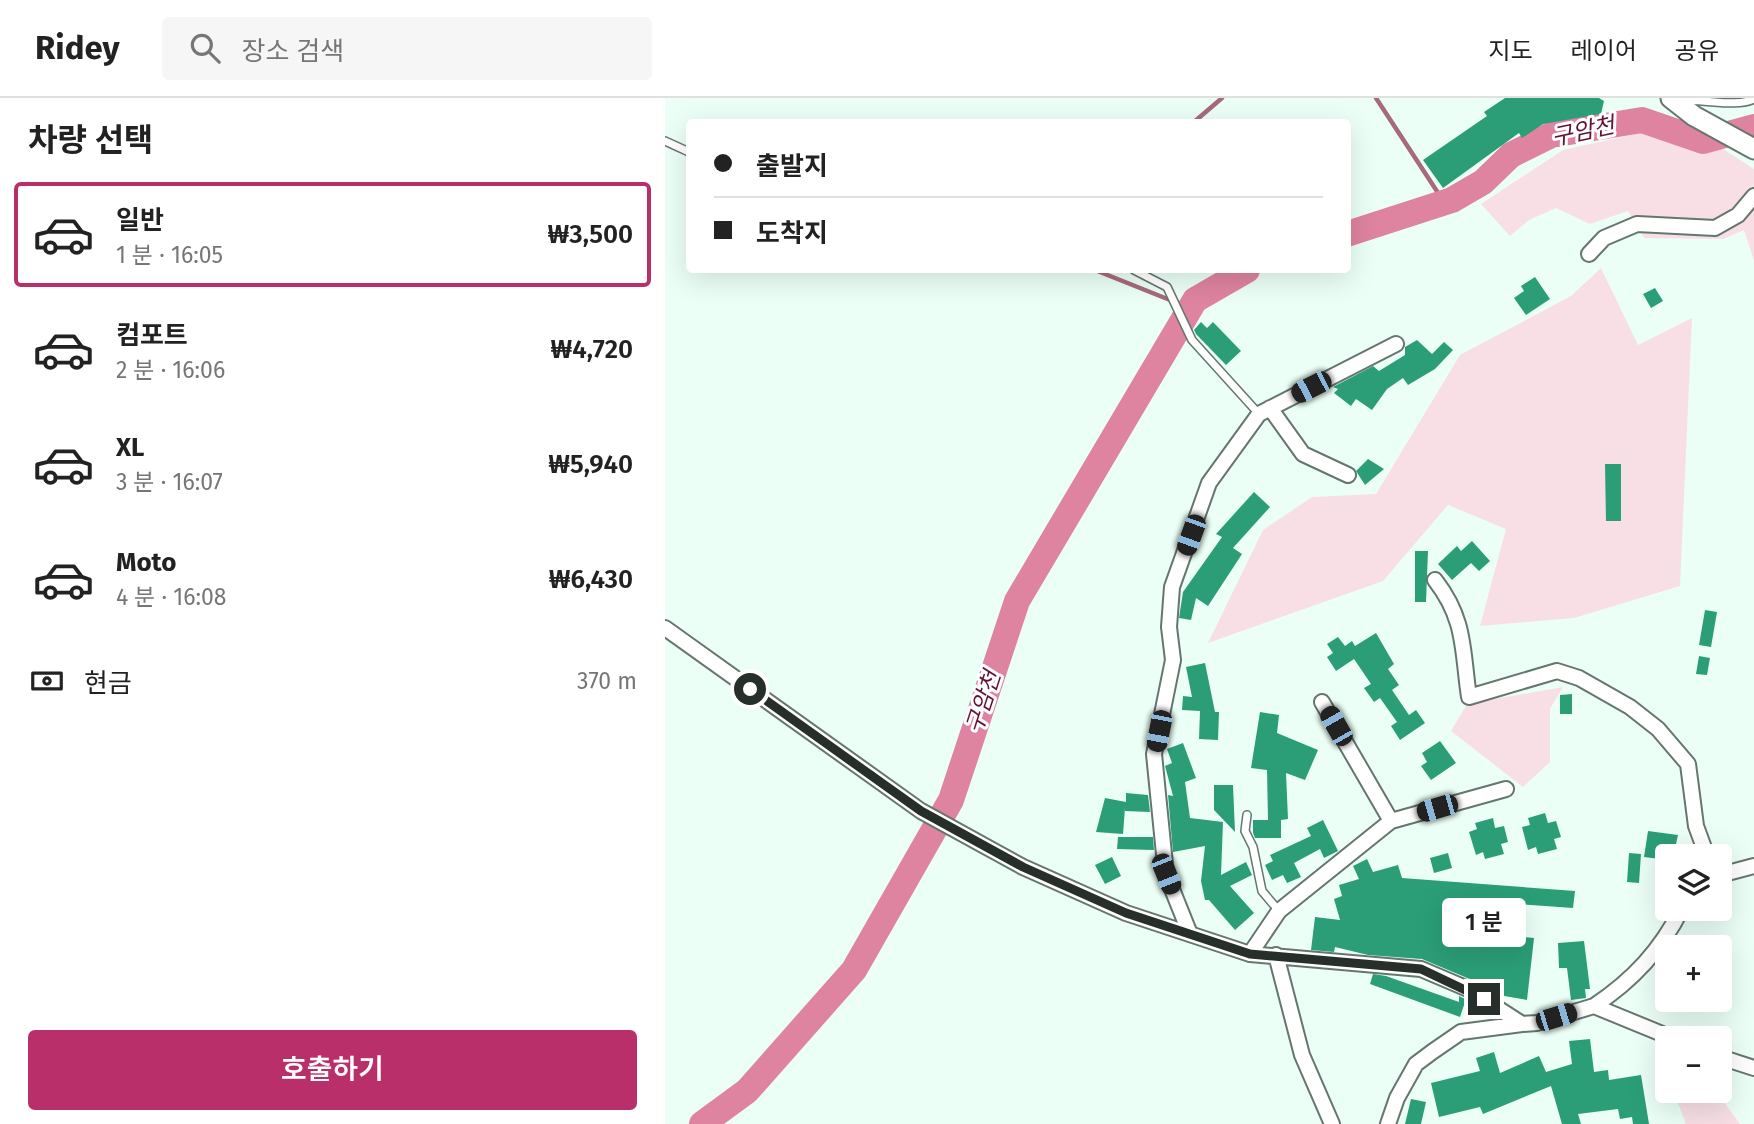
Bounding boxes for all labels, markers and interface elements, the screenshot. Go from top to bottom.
search box [162,17,652,80]
text: Ridey [35,28,120,68]
icon: search [186,29,224,67]
text: 장소 검색 [242,36,344,67]
text: 지도 [1488,37,1533,65]
text: 레이어 [1571,37,1637,65]
text: 공유 [1675,37,1719,65]
water label: 구암천 [1549,110,1620,151]
text: 차량 선택 [28,121,153,159]
text: 출발지 [756,151,828,182]
icon: car [32,203,95,266]
text: 일반 [116,205,164,236]
text: 도착지 [756,218,828,249]
text: ₩3,500 [548,219,633,250]
text: 1 분 · 16:05 [116,241,223,269]
icon: car [32,318,95,381]
text: 컴포트 [116,320,188,351]
text: ₩4,720 [550,334,633,365]
text: 2 분 · 16:06 [116,356,225,384]
car [1288,368,1335,406]
text: XL [116,432,144,463]
icon: car [32,433,95,496]
text: ₩5,940 [548,449,633,480]
text: 3 분 · 16:07 [116,468,223,496]
car [1174,512,1209,558]
text: Moto [116,547,176,578]
icon: car [32,548,95,611]
text: ₩6,430 [549,564,633,595]
text: 4 분 · 16:08 [116,583,226,611]
icon: cash [28,662,66,700]
water label: 구암천 [960,665,1007,737]
text: 370 m [577,667,637,695]
text: 현금 [84,668,132,699]
route start [734,673,766,705]
car [1317,703,1356,749]
car [1145,708,1174,754]
car [1414,792,1461,824]
map controls [1655,844,1732,1103]
button: layers [1655,844,1732,921]
car [1149,851,1184,897]
callout: 1 분 [1442,898,1526,946]
text: 1 분 [1465,908,1503,936]
button: + [1655,935,1732,1012]
route end [1468,983,1500,1015]
car [1533,1001,1580,1033]
button: − [1655,1026,1732,1103]
button: 호출하기 [28,1030,637,1110]

